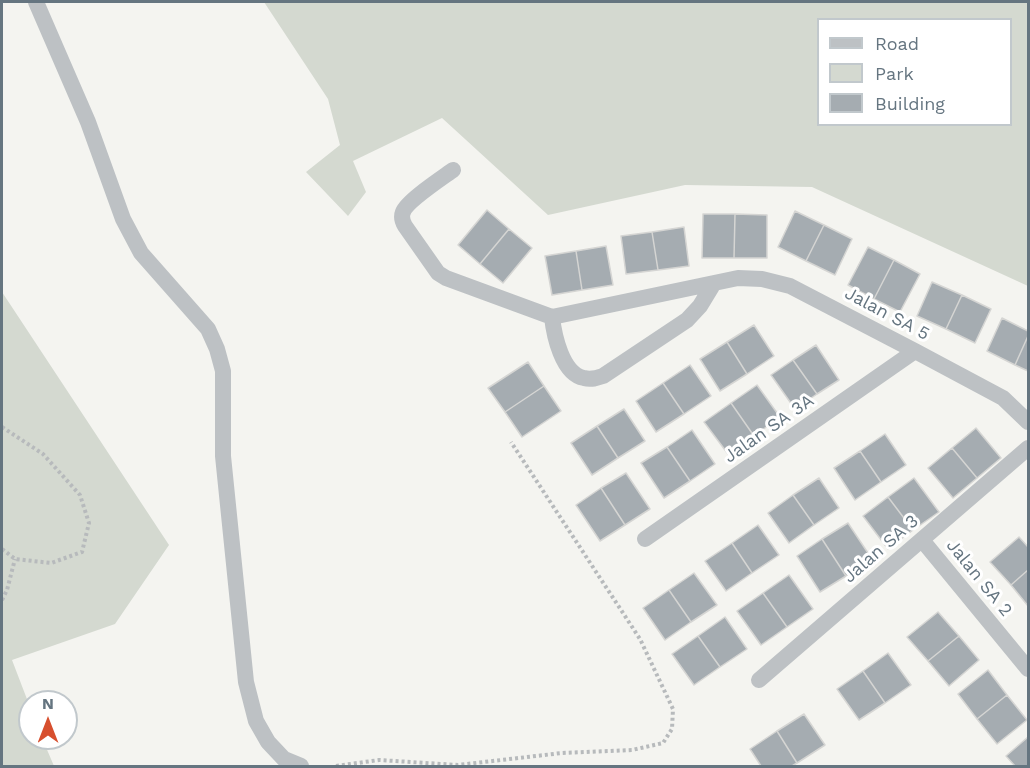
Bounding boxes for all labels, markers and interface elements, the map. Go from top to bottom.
legend [817,18,1012,126]
text: Road [875,33,919,54]
text: Park [875,63,914,84]
text: Building [875,93,945,114]
street label: Jalan SA 5 [841,283,933,345]
street label: Jalan SA 3A [720,390,818,468]
street label: Jalan SA 3 [839,510,923,588]
street label: Jalan SA 2 [941,535,1017,621]
north arrow [18,690,78,750]
text: N [42,694,54,713]

